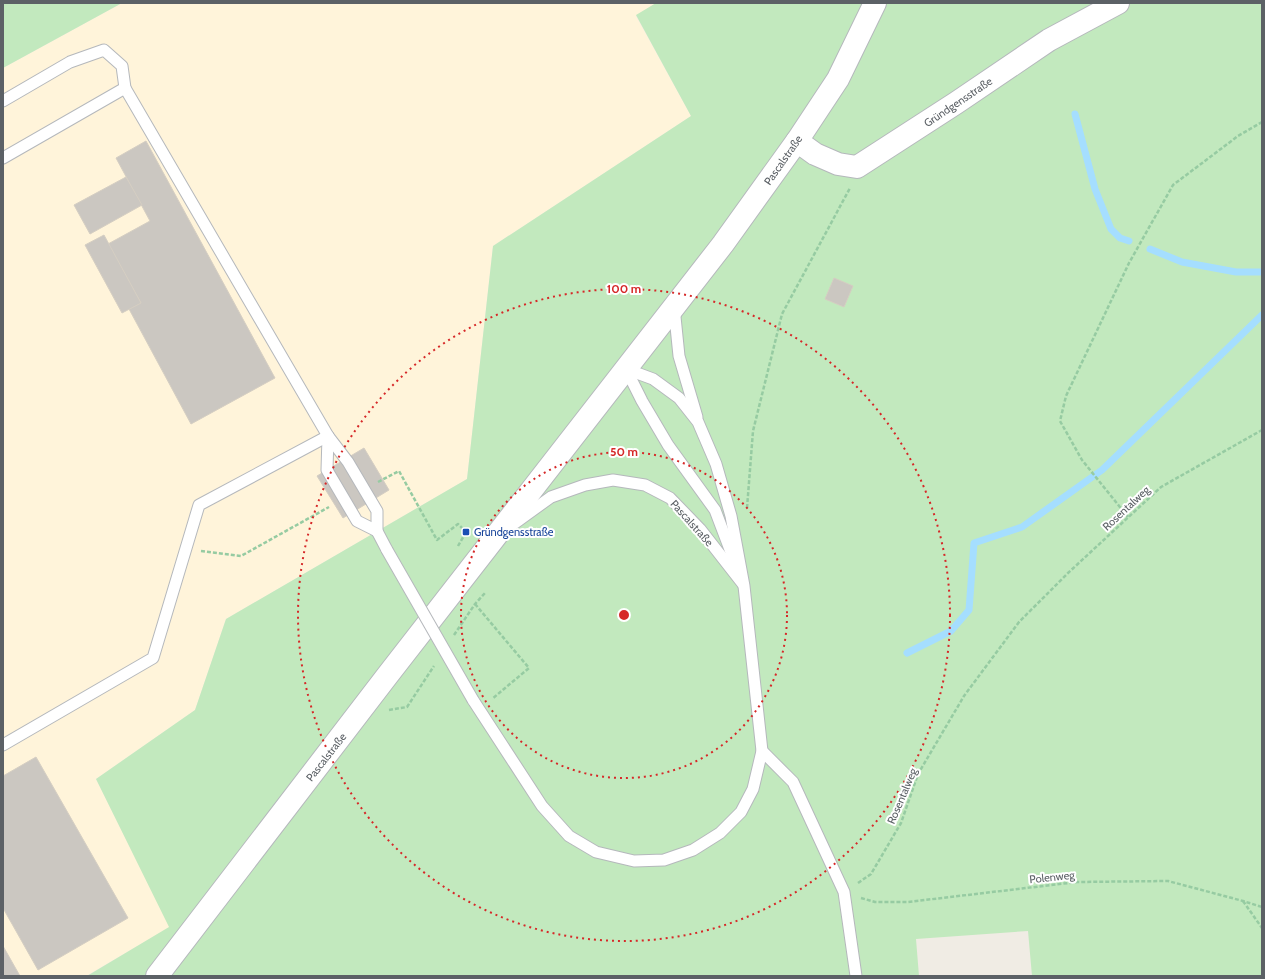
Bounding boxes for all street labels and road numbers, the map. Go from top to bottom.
street label: Gründgensstraße [921,74,995,130]
street label: Pascalstraße [761,132,805,188]
street label: Rosentalweg [1100,482,1153,533]
street label: Pascalstraße [667,497,717,549]
street label: Pascalstraße [303,730,350,784]
street label: Rosentalweg [884,766,920,826]
street label: Polenweg [1029,868,1076,886]

